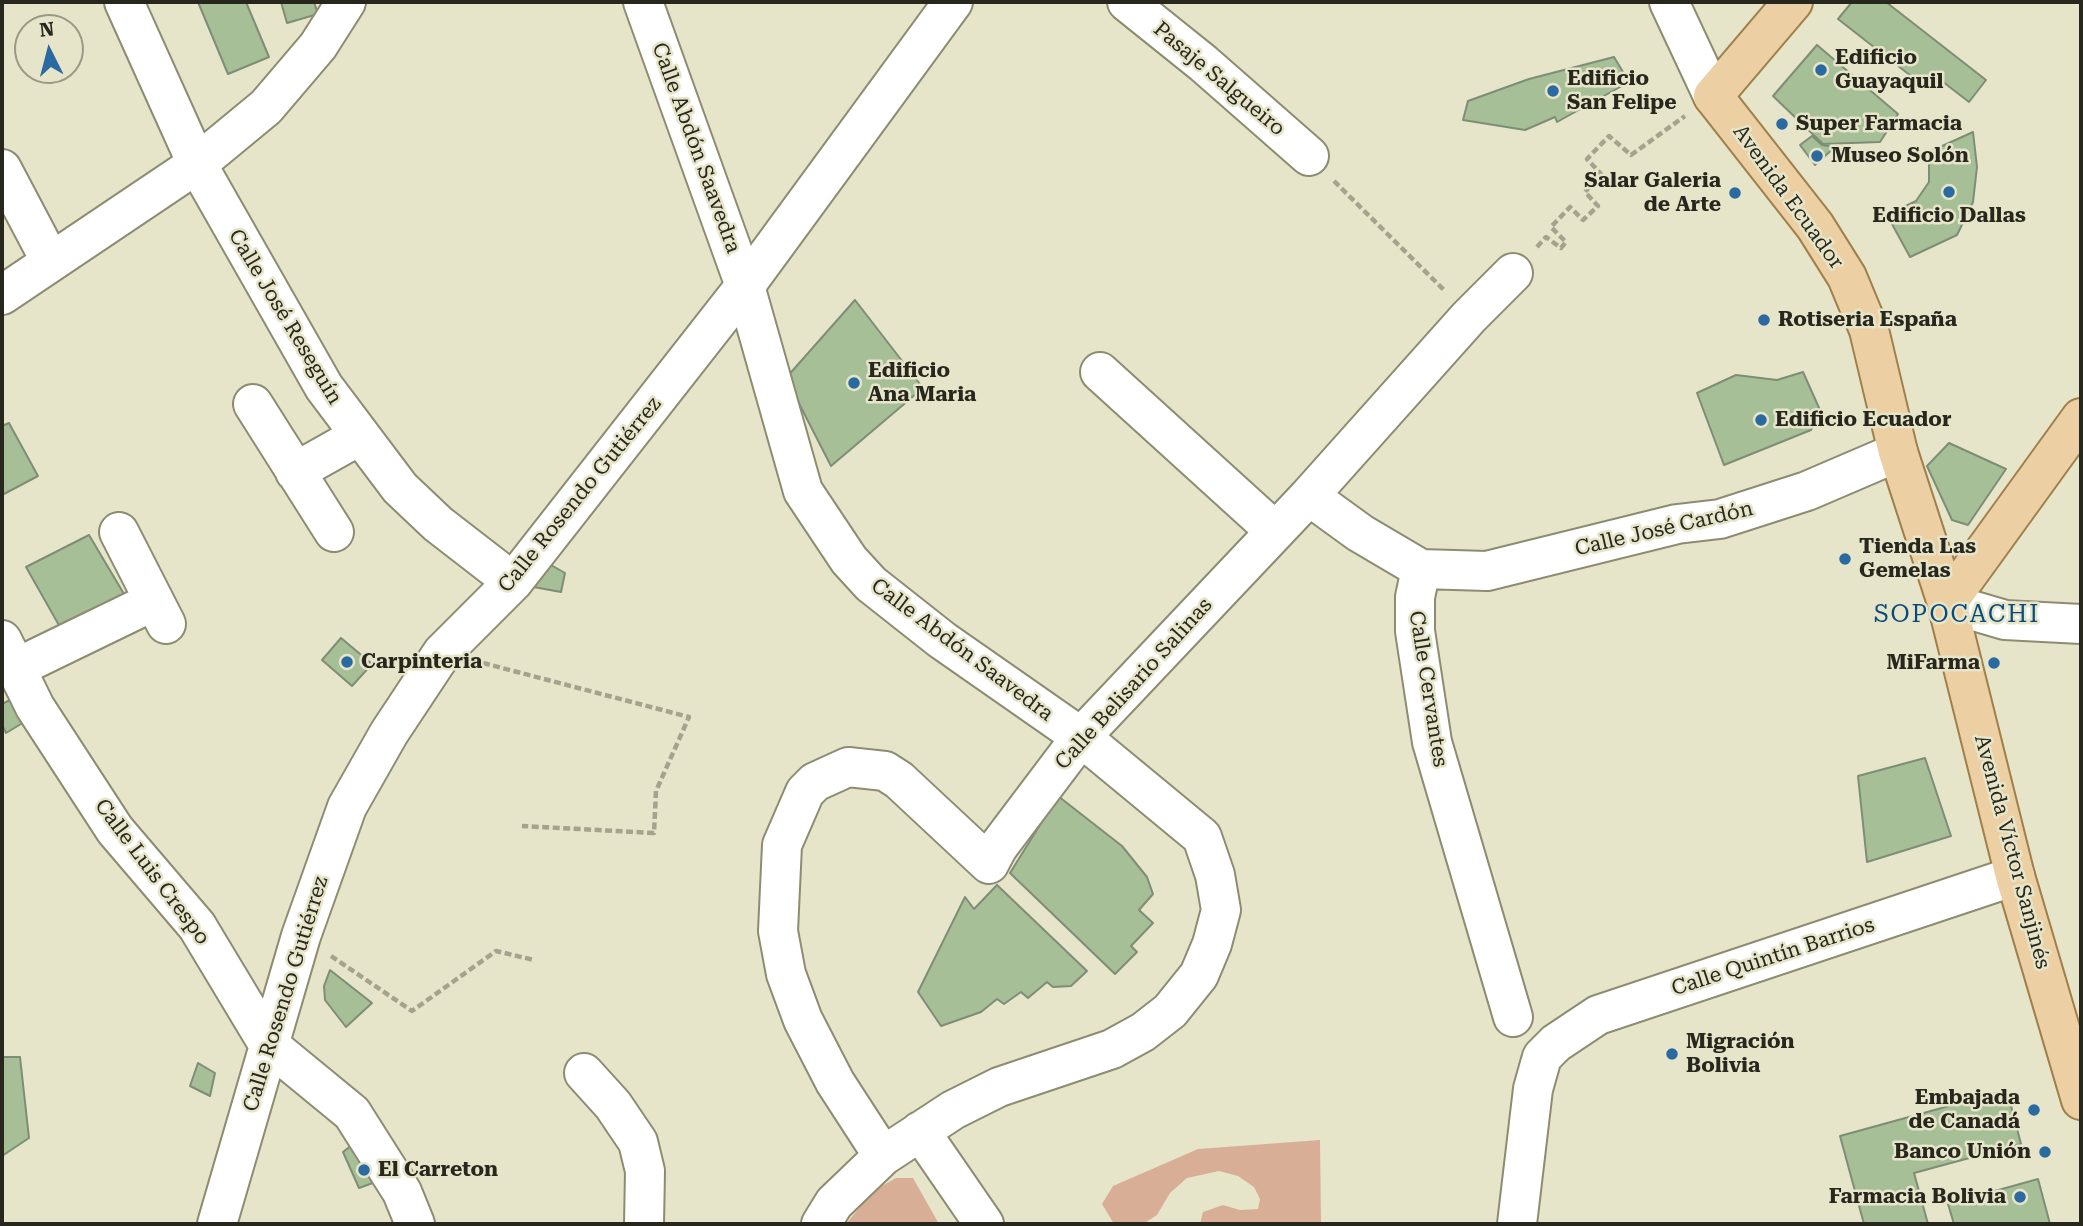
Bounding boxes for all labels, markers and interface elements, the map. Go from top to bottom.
north arrow [14,14,84,84]
text: N [38,17,55,42]
street label: Pasaje Salgueiro [1148,17,1290,141]
street label: Calle Abdón Saavedra [646,39,746,257]
place label: Edificio Guayaquil [1835,45,1943,95]
marker: Edificio Guayaquil [1813,62,1829,78]
place label: Edificio San Felipe [1567,66,1676,116]
marker: Edificio San Felipe [1545,83,1561,99]
place label: Super Farmacia [1796,111,1962,137]
marker: Super Farmacia [1774,116,1790,132]
street label: Avenida Ecuador [1727,120,1849,274]
place label: Museo Solón [1831,143,1969,169]
marker: Museo Solón [1809,148,1825,164]
place label: Salar Galeria de Arte [1584,168,1721,218]
marker: Edificio Dallas [1941,184,1957,200]
marker: Salar Galeria de Arte [1727,185,1743,201]
place label: Edificio Dallas [1872,203,2026,229]
street label: Calle José Reseguín [223,225,347,409]
place label: Rotiseria España [1778,307,1957,333]
marker: Rotiseria España [1756,312,1772,328]
place label: Edificio Ana Maria [868,358,976,408]
marker: Edificio Ana Maria [846,375,862,391]
street label: Calle Rosendo Gutiérrez [493,392,667,598]
place label: Edificio Ecuador [1775,407,1951,433]
marker: Edificio Ecuador [1753,412,1769,428]
street label: Calle José Cardón [1572,496,1756,562]
place label: Tienda Las Gemelas [1859,534,1976,584]
marker: Tienda Las Gemelas [1837,551,1853,567]
street label: Calle Abdón Saavedra [866,573,1058,727]
street label: Calle Belisario Salinas [1050,593,1218,775]
district label: SOPOCACHI [1875,601,2039,629]
street label: Calle Cervantes [1403,609,1453,769]
place label: Carpinteria [361,649,482,675]
place label: MiFarma [1886,650,1980,676]
marker: Carpinteria [339,654,355,670]
marker: MiFarma [1986,655,2002,671]
street label: Avenida Víctor Sanjinés [1969,732,2055,972]
street label: Calle Luis Crespo [89,794,215,950]
street label: Calle Rosendo Gutiérrez [238,873,334,1115]
street label: Calle Quintín Barrios [1668,912,1878,1002]
place label: Migración Bolivia [1686,1029,1795,1079]
marker: Migración Bolivia [1664,1046,1680,1062]
place label: Embajada de Canadá [1909,1085,2020,1135]
marker: Embajada de Canadá [2026,1102,2042,1118]
place label: Banco Unión [1894,1139,2031,1165]
marker: Banco Unión [2037,1144,2053,1160]
place label: El Carreton [378,1157,498,1183]
marker: El Carreton [356,1162,372,1178]
place label: Farmacia Bolivia [1829,1184,2006,1210]
marker: Farmacia Bolivia [2012,1189,2028,1205]

